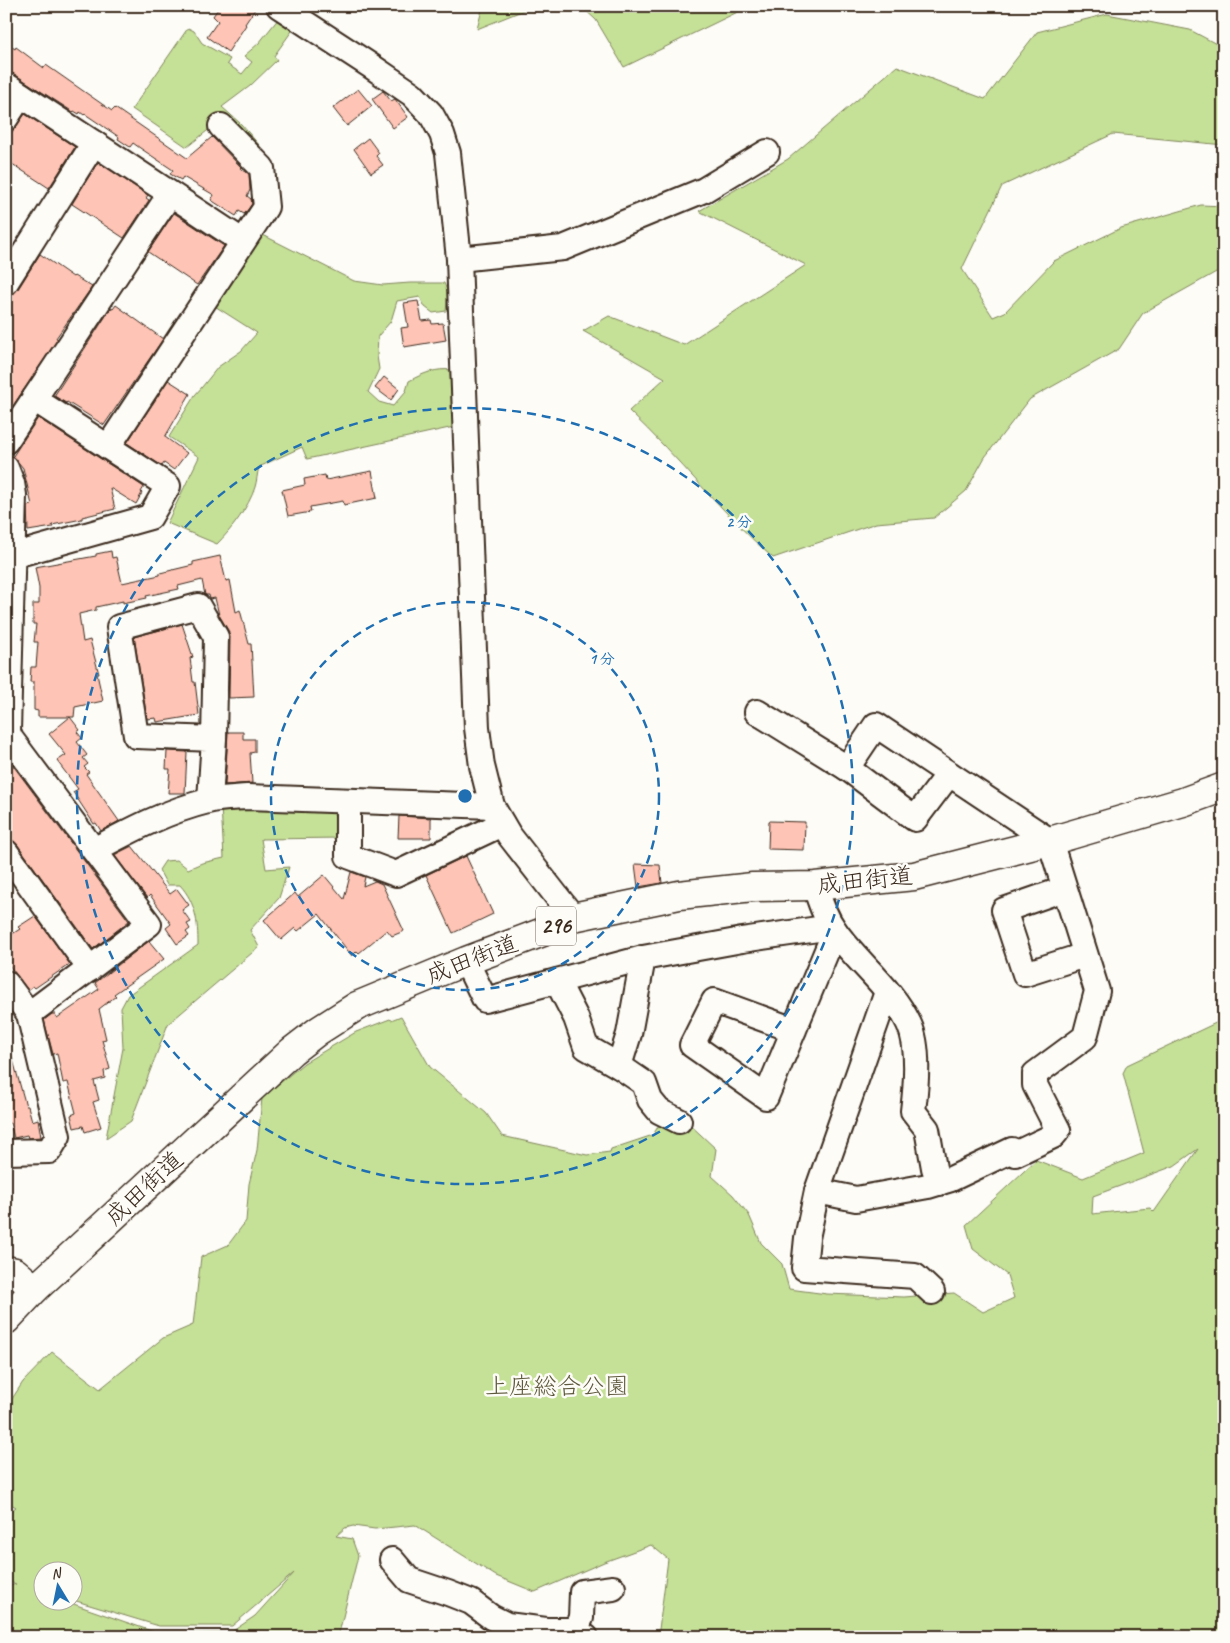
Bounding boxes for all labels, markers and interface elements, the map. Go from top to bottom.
text: 2 分 [726,513,752,532]
text: 1 分 [589,650,615,669]
centre of rings [456,787,474,805]
street label: 成田街道 [816,860,914,900]
road number: 296 [536,906,576,946]
street label: 成田街道 [422,928,522,990]
street label: 成田街道 [99,1144,189,1232]
park label: 上座総合公園 [485,1371,629,1401]
north arrow [32,1560,82,1610]
text: N [50,1564,64,1583]

